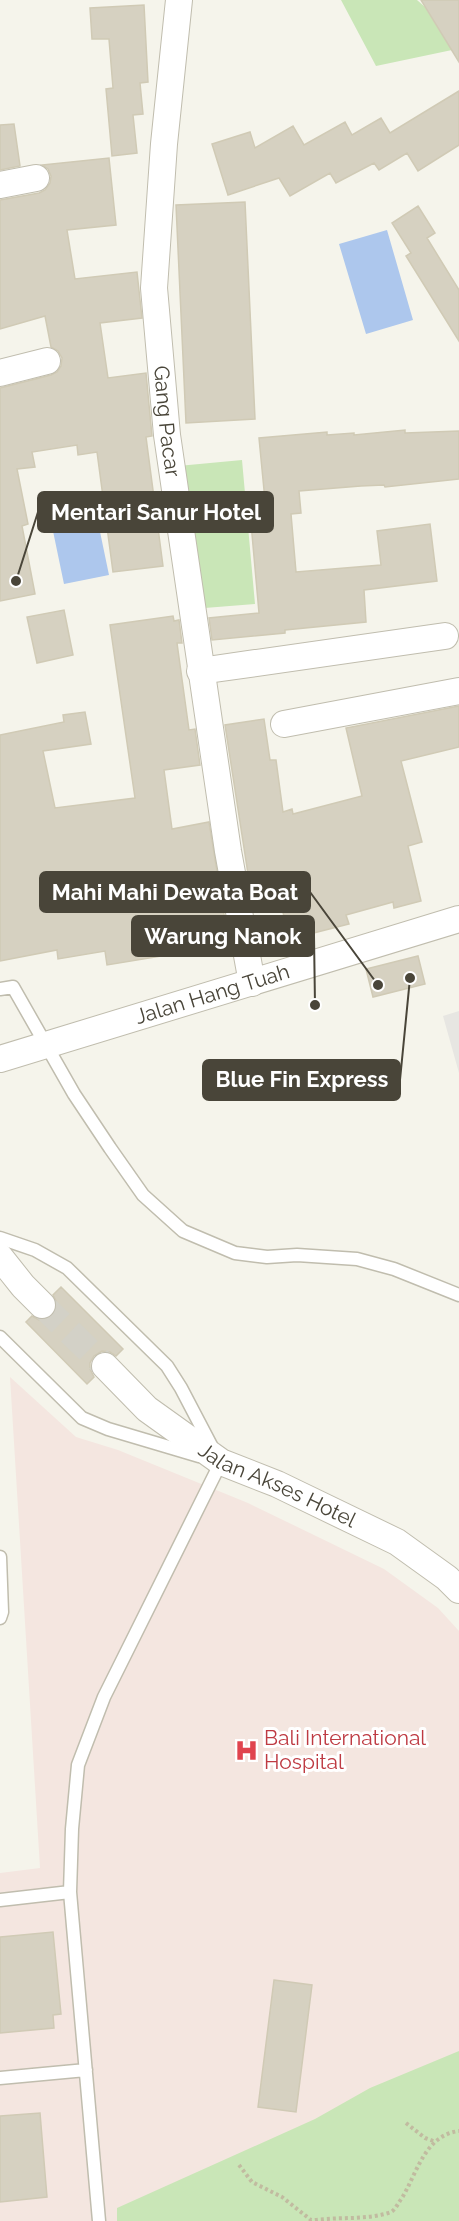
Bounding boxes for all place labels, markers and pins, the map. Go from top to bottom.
callout: Mentari Sanur Hotel [38,492,273,532]
callout: Mahi Mahi Dewata Boat [40,872,310,912]
callout: Warung Nanok [132,916,314,956]
callout: Blue Fin Express [203,1060,400,1100]
place label: Bali International Hospital [264,1725,426,1774]
hospital icon: Bali International Hospital [233,1737,259,1763]

